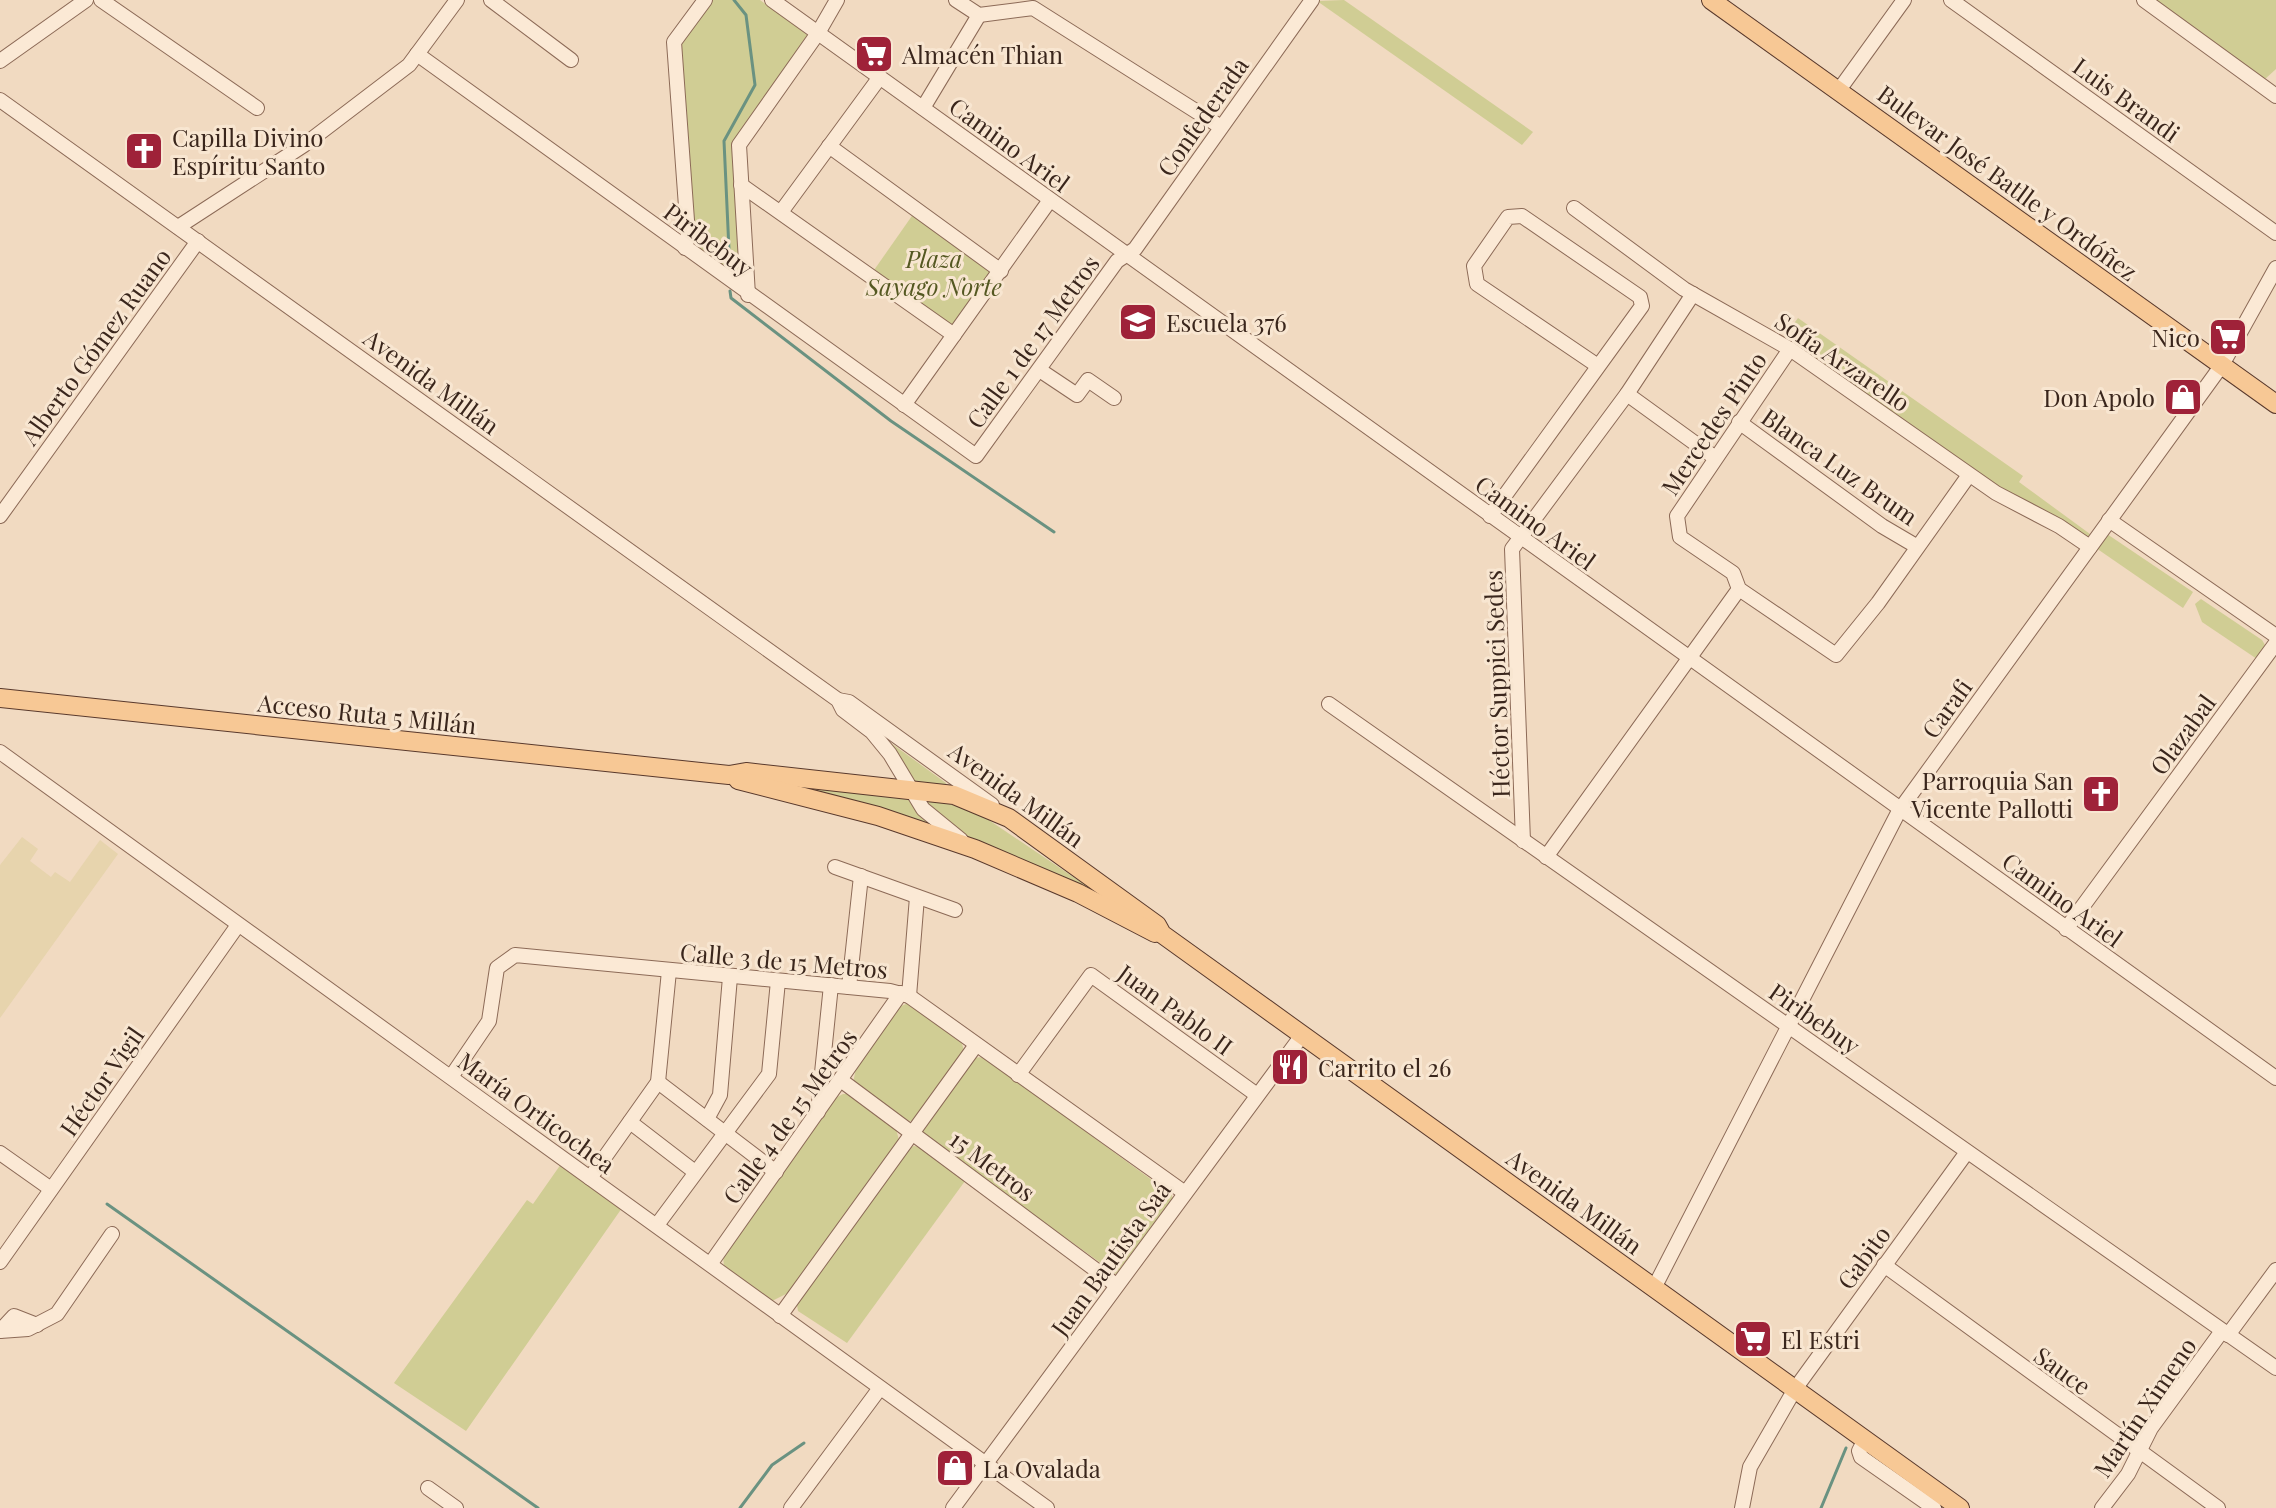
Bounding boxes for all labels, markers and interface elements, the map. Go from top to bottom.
supermarket icon: Almacén Thian [853,33,895,75]
place label: Almacén Thian [901,38,1063,70]
street label: Luis Brandi [2067,49,2187,149]
street label: Confederada [1149,50,1255,182]
street label: Bulevar José Batlle y Ordóñez [1872,77,2144,287]
street label: Camino Ariel [943,90,1077,199]
place label: Capilla Divino Espíritu Santo [172,121,325,181]
church icon: Capilla Divino Espíritu Santo [123,130,165,172]
street label: Piribebuy [658,195,760,283]
street label: Alberto Gómez Ruano [12,241,177,452]
park label: Plaza Sayago Norte [865,242,1002,302]
street label: Calle 1 de 17 Metros [958,248,1106,434]
school or university icon: Escuela 376 [1117,301,1159,343]
street label: Sofía Arzarello [1769,304,1917,418]
place label: Escuela 376 [1166,306,1287,338]
supermarket icon: Nico [2207,316,2249,358]
street label: Avenida Millán [357,321,506,441]
place label: Nico [2152,321,2200,353]
street label: Mercedes Pinto [1653,345,1773,501]
shop icon: Don Apolo [2162,376,2204,418]
place label: Don Apolo [2043,381,2155,413]
street label: Blanca Luz Brum [1756,400,1924,532]
street label: Camino Ariel [1469,468,1603,577]
street label: Héctor Suppici Sedes [1476,570,1516,798]
street label: Carafi [1914,672,1978,744]
street label: Acceso Ruta 5 Millán [255,686,478,740]
street label: Olazabal [2142,687,2222,781]
street label: Avenida Millán [942,734,1091,854]
place label: Parroquia San Vicente Pallotti [1910,764,2073,824]
church icon: Parroquia San Vicente Pallotti [2080,773,2122,815]
street label: Camino Ariel [1996,845,2130,954]
street label: Calle 3 de 15 Metros [679,935,889,985]
street label: Juan Pablo II [1111,956,1240,1062]
street label: Piribebuy [1763,975,1867,1061]
street label: Héctor Vigil [52,1020,150,1142]
street label: Calle 4 de 15 Metros [715,1022,863,1210]
street label: María Orticochea [452,1044,622,1180]
restaurant icon: Carrito el 26 [1269,1046,1311,1088]
place label: Carrito el 26 [1318,1051,1451,1083]
street label: 15 Metros [944,1122,1042,1208]
street label: Avenida Millán [1500,1141,1649,1261]
street label: Juan Bautista Saá [1042,1174,1177,1343]
street label: Gabito [1829,1219,1897,1295]
supermarket icon: El Estri [1732,1318,1774,1360]
place label: El Estri [1781,1323,1860,1355]
street label: Martín Ximeno [2085,1331,2203,1483]
street label: Sauce [2028,1339,2098,1401]
shop icon: La Ovalada [934,1447,976,1489]
place label: La Ovalada [983,1452,1101,1484]

